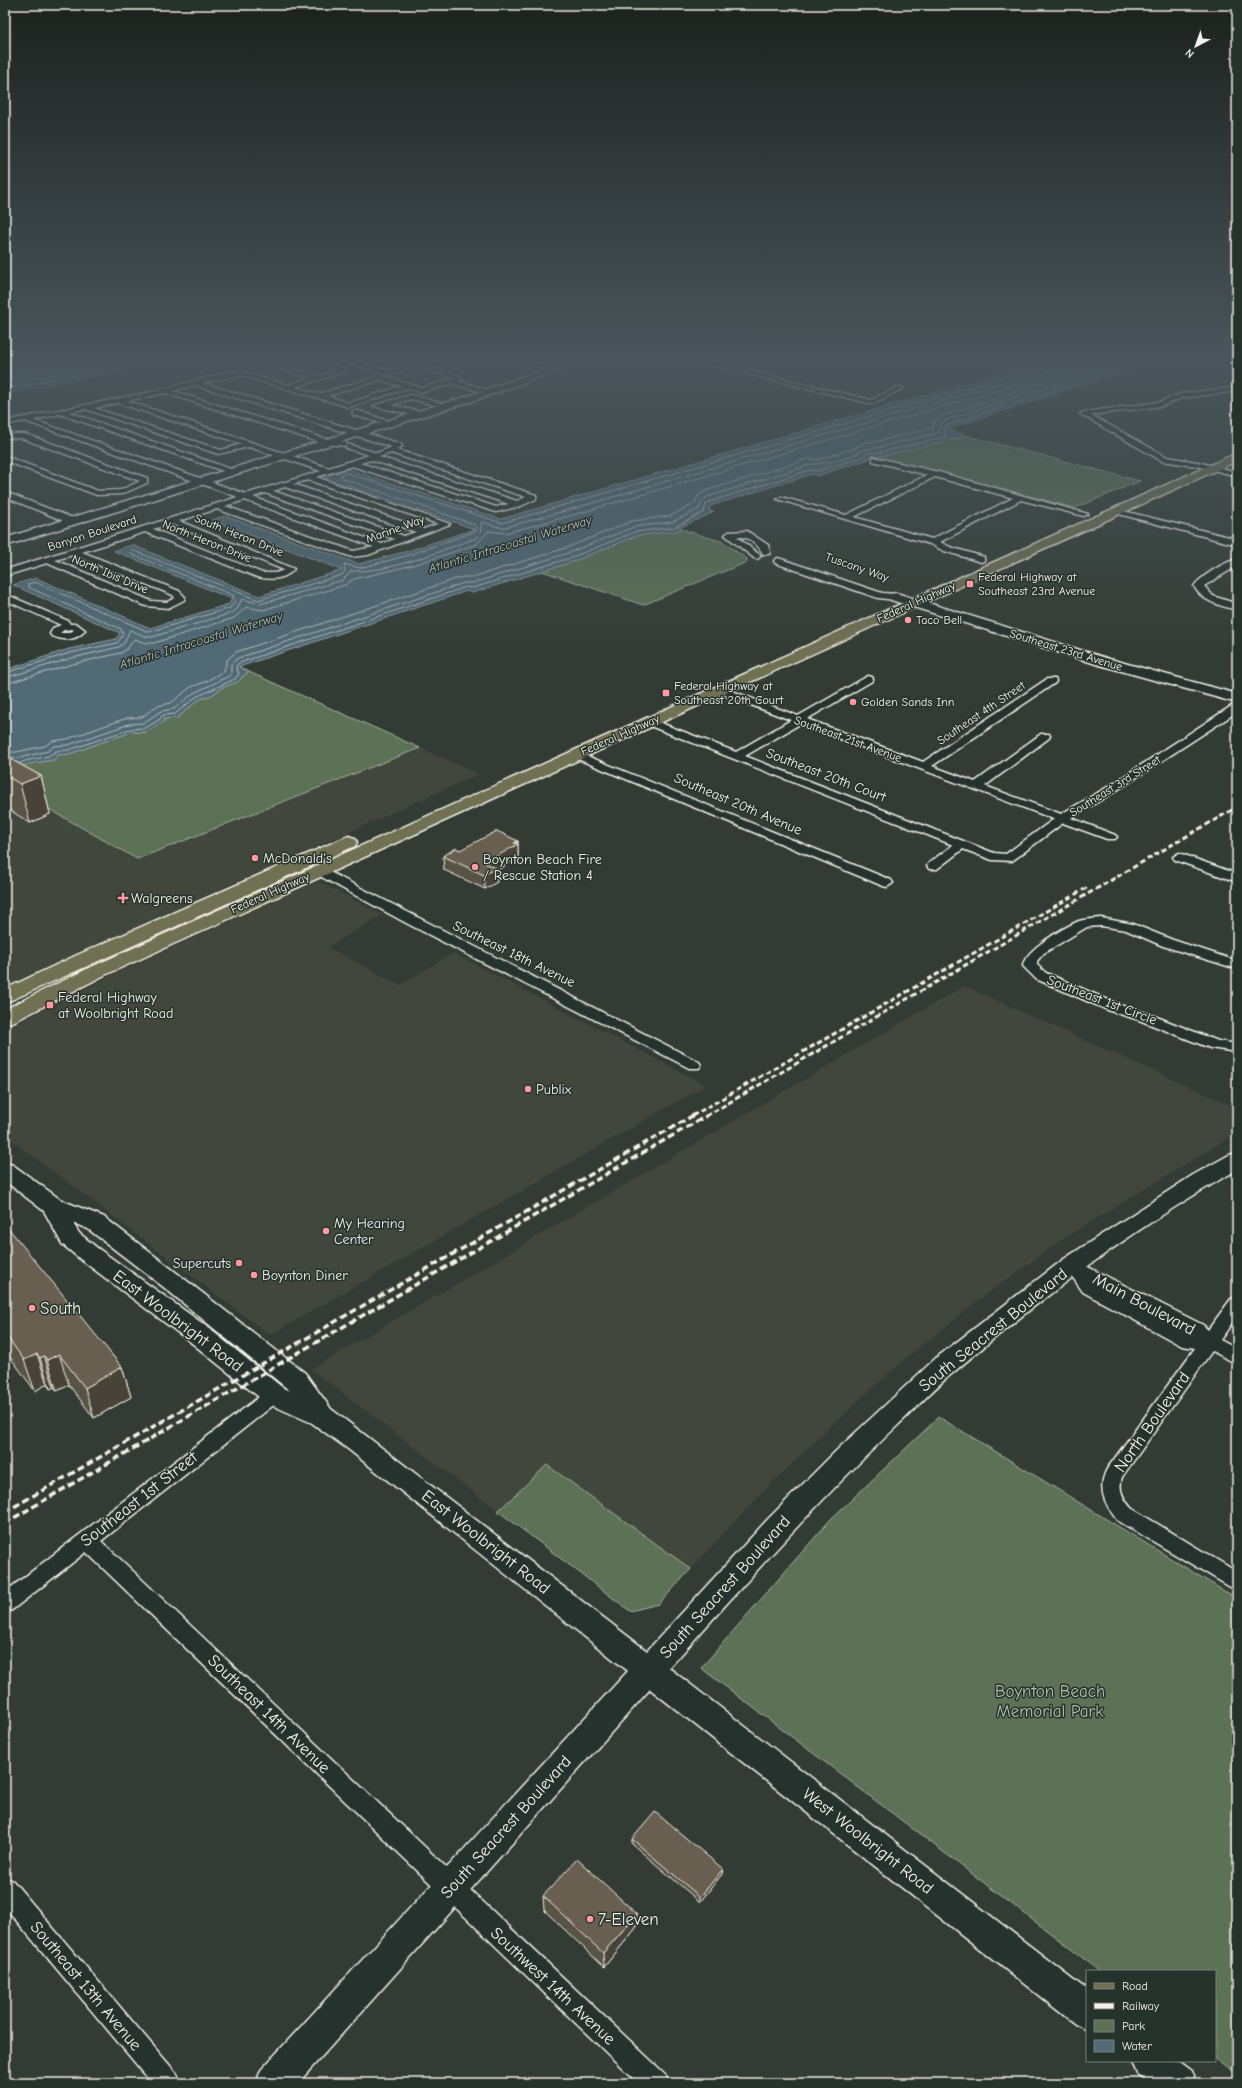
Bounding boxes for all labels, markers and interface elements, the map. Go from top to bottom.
north arrow [1176,26,1216,66]
text: N [1183,46,1197,60]
street label: South Heron Drive [192,511,286,559]
street label: Banyan Boulevard [46,512,138,554]
street label: Marine Way [364,512,427,546]
water label: Atlantic Intracoastal Waterway [426,512,595,576]
street label: North Heron Drive [160,517,254,565]
street label: Tuscany Way [823,550,891,585]
street label: North Ibis Drive [70,552,150,596]
place label: Federal Highway at Southeast 23rd Avenue [978,570,1095,598]
street label: Federal Highway [874,578,958,626]
marker: Federal Highway at Southeast 23rd Avenue [965,579,975,589]
water label: Atlantic Intracoastal Waterway [117,608,286,672]
place label: Taco Bell [916,613,962,627]
marker: Taco Bell [903,615,913,625]
street label: Southeast 23rd Avenue [1008,626,1124,674]
street label: Southeast 4th Street [934,678,1028,748]
place label: Federal Highway at Southeast 20th Court [674,679,784,707]
marker: Federal Highway at Southeast 20th Court [661,688,671,698]
place label: Golden Sands Inn [861,695,954,709]
marker: Golden Sands Inn [848,697,858,707]
street label: Federal Highway [578,711,662,759]
street label: Southeast 21st Avenue [792,713,904,765]
street label: Southeast 20th Court [764,744,889,806]
street label: Southeast 3rd Street [1067,752,1163,820]
street label: Southeast 20th Avenue [672,769,804,839]
place label: McDonald's [263,850,332,867]
place label: Boynton Beach Fire / Rescue Station 4 [483,851,602,884]
marker: McDonald's [250,853,260,863]
marker: Boynton Beach Fire / Rescue Station 4 [470,862,480,872]
street label: Federal Highway [228,869,312,917]
place label: Walgreens [131,890,193,907]
marker: Walgreens [118,893,128,903]
street label: Southeast 18th Avenue [450,917,578,991]
street label: Southeast 1st Circle [1045,971,1159,1029]
place label: Federal Highway at Woolbright Road [58,989,173,1022]
marker: Federal Highway at Woolbright Road [45,1000,55,1010]
place label: Publix [536,1081,572,1098]
marker: Publix [523,1084,533,1094]
place label: My Hearing Center [334,1215,405,1248]
marker: My Hearing Center [321,1226,331,1236]
place label: Supercuts [173,1255,231,1272]
marker: Supercuts [234,1258,244,1268]
street label: South Seacrest Boulevard [915,1264,1071,1396]
street label: East Woolbright Road [109,1266,247,1376]
place label: Boynton Diner [262,1267,348,1284]
street label: Main Boulevard [1090,1269,1198,1339]
marker: Boynton Diner [249,1270,259,1280]
place label: South [40,1299,81,1318]
marker: South [27,1303,37,1313]
street label: North Boulevard [1110,1368,1194,1476]
street label: Southeast 1st Street [77,1447,202,1550]
street label: East Woolbright Road [418,1486,554,1598]
street label: South Seacrest Boulevard [656,1512,794,1662]
street label: Southeast 14th Avenue [204,1651,334,1777]
park label: Boynton Beach Memorial Park [995,1682,1105,1721]
street label: South Seacrest Boulevard [437,1752,575,1902]
street label: West Woolbright Road [799,1784,937,1898]
place label: 7-Eleven [598,1910,659,1929]
marker: 7-Eleven [585,1914,595,1924]
street label: Southeast 13th Avenue [26,1918,146,2054]
street label: Southwest 14th Avenue [487,1923,619,2049]
legend [1086,1970,1216,2062]
text: Road [1122,1979,1148,1993]
text: Railway [1122,1999,1160,2013]
text: Park [1122,2019,1145,2033]
text: Water [1122,2039,1152,2053]

